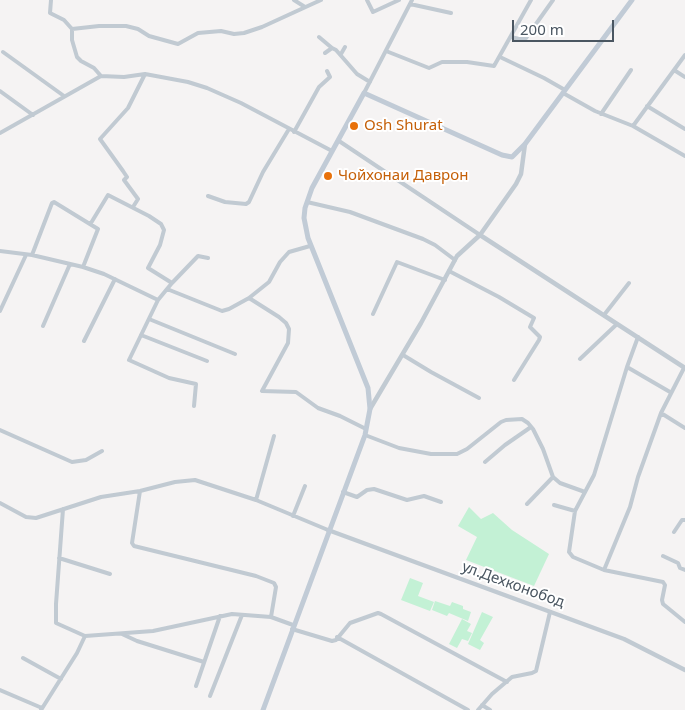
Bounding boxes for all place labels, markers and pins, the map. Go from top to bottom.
place label: Osh Shurat [364,117,443,135]
marker: Osh Shurat [348,120,360,132]
place label: Чойхонаи Даврон [338,167,468,185]
marker: Чойхонаи Даврон [322,170,334,182]

